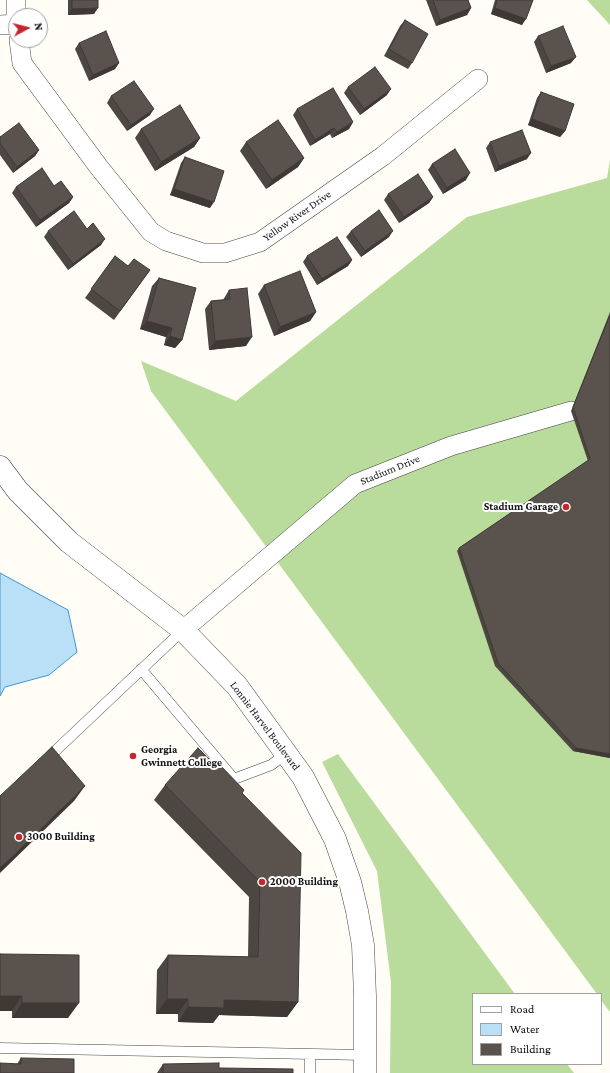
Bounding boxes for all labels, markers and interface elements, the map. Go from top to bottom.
north arrow [8,8,48,48]
text: N [33,22,45,31]
street label: Yellow River Drive [260,188,334,244]
street label: Stadium Drive [358,452,422,488]
place label: Stadium Garage [484,500,558,514]
marker: Stadium Garage [561,502,571,512]
street label: Lonnie Harvel Boulevard [227,679,303,773]
place label: Georgia Gwinnett College [141,743,222,769]
marker: Georgia Gwinnett College [128,751,138,761]
place label: 3000 Building [27,830,95,844]
marker: 3000 Building [14,832,24,842]
place label: 2000 Building [270,875,338,889]
marker: 2000 Building [257,877,267,887]
legend [472,993,602,1065]
text: Road [510,1002,534,1016]
text: Water [510,1022,539,1036]
text: Building [510,1042,551,1056]

